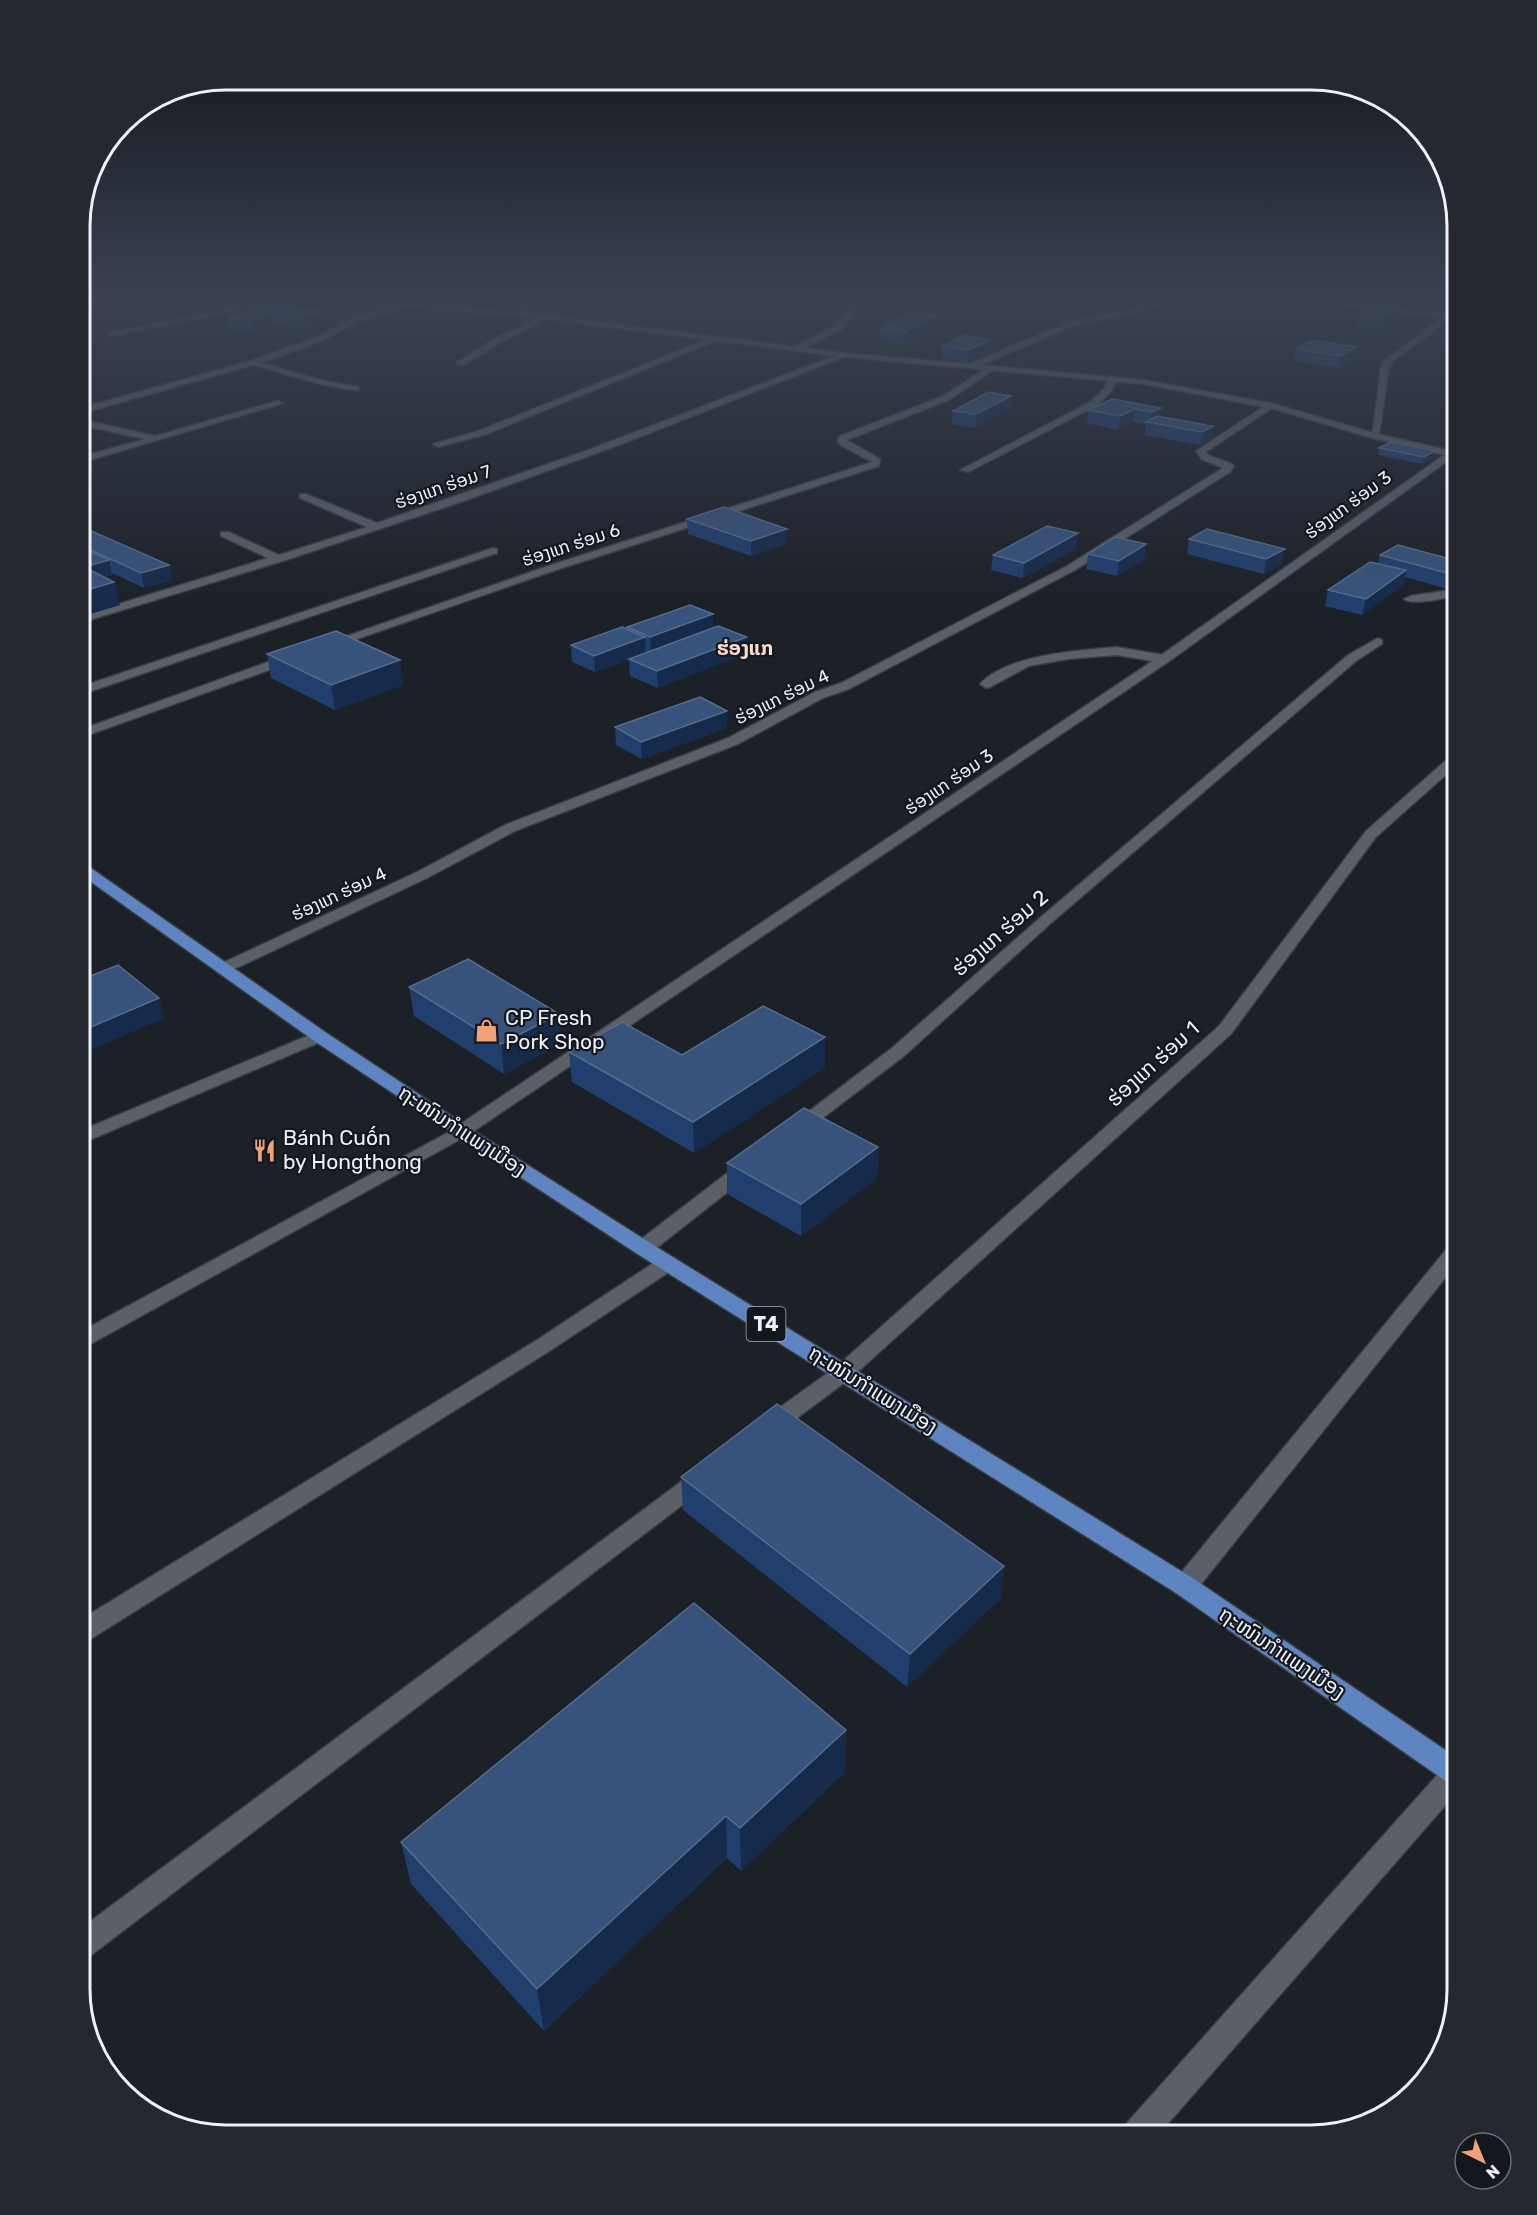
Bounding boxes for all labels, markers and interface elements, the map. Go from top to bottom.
street label: ຮ່ອງແກ ຮ່ອມ 7 [392,460,494,514]
street label: ຮ່ອງແກ ຮ່ອມ 3 [1300,466,1396,544]
street label: ຮ່ອງແກ ຮ່ອມ 6 [519,519,623,571]
district label: ຮ່ອງແກ [717,636,773,660]
street label: ຮ່ອງແກ ຮ່ອມ 4 [731,665,833,729]
street label: ຮ່ອງແກ ຮ່ອມ 3 [901,744,997,820]
street label: ຮ່ອງແກ ຮ່ອມ 4 [288,862,390,926]
street label: ຮ່ອງແກ ຮ່ອມ 2 [947,884,1053,981]
place label: CP Fresh Pork Shop [505,1005,605,1054]
street label: ຮ່ອງແກ ຮ່ອມ 1 [1101,1016,1204,1112]
shop icon: CP Fresh Pork Shop [474,1017,500,1043]
street label: ຖະໜົນກຳແພງເມືອງ [394,1080,531,1181]
place label: Bánh Cuốn by Hongthong [283,1125,422,1174]
restaurant icon: Bánh Cuốn by Hongthong [252,1137,278,1163]
road number: T4 [746,1307,786,1341]
street label: ຖະໜົນກຳແພງເມືອງ [804,1340,942,1439]
street label: ຖະໜົນກຳແພງເມືອງ [1214,1601,1350,1704]
north arrow [1453,2131,1513,2191]
text: N [1482,2161,1504,2182]

